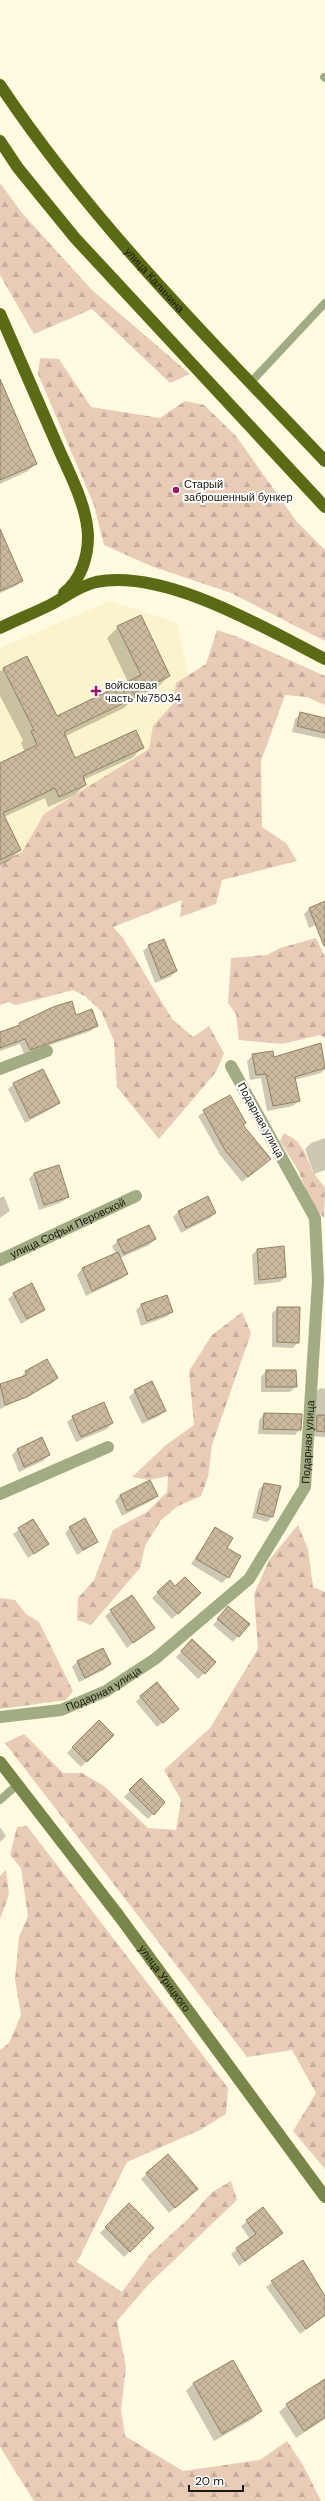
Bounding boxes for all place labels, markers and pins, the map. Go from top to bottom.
place label: Старый заброшенный бункер [184,477,293,504]
marker: Старый заброшенный бункер [171,485,181,495]
place label: войсковая часть №75034 [105,678,181,705]
marker: войсковая часть №75034 [90,685,102,697]

